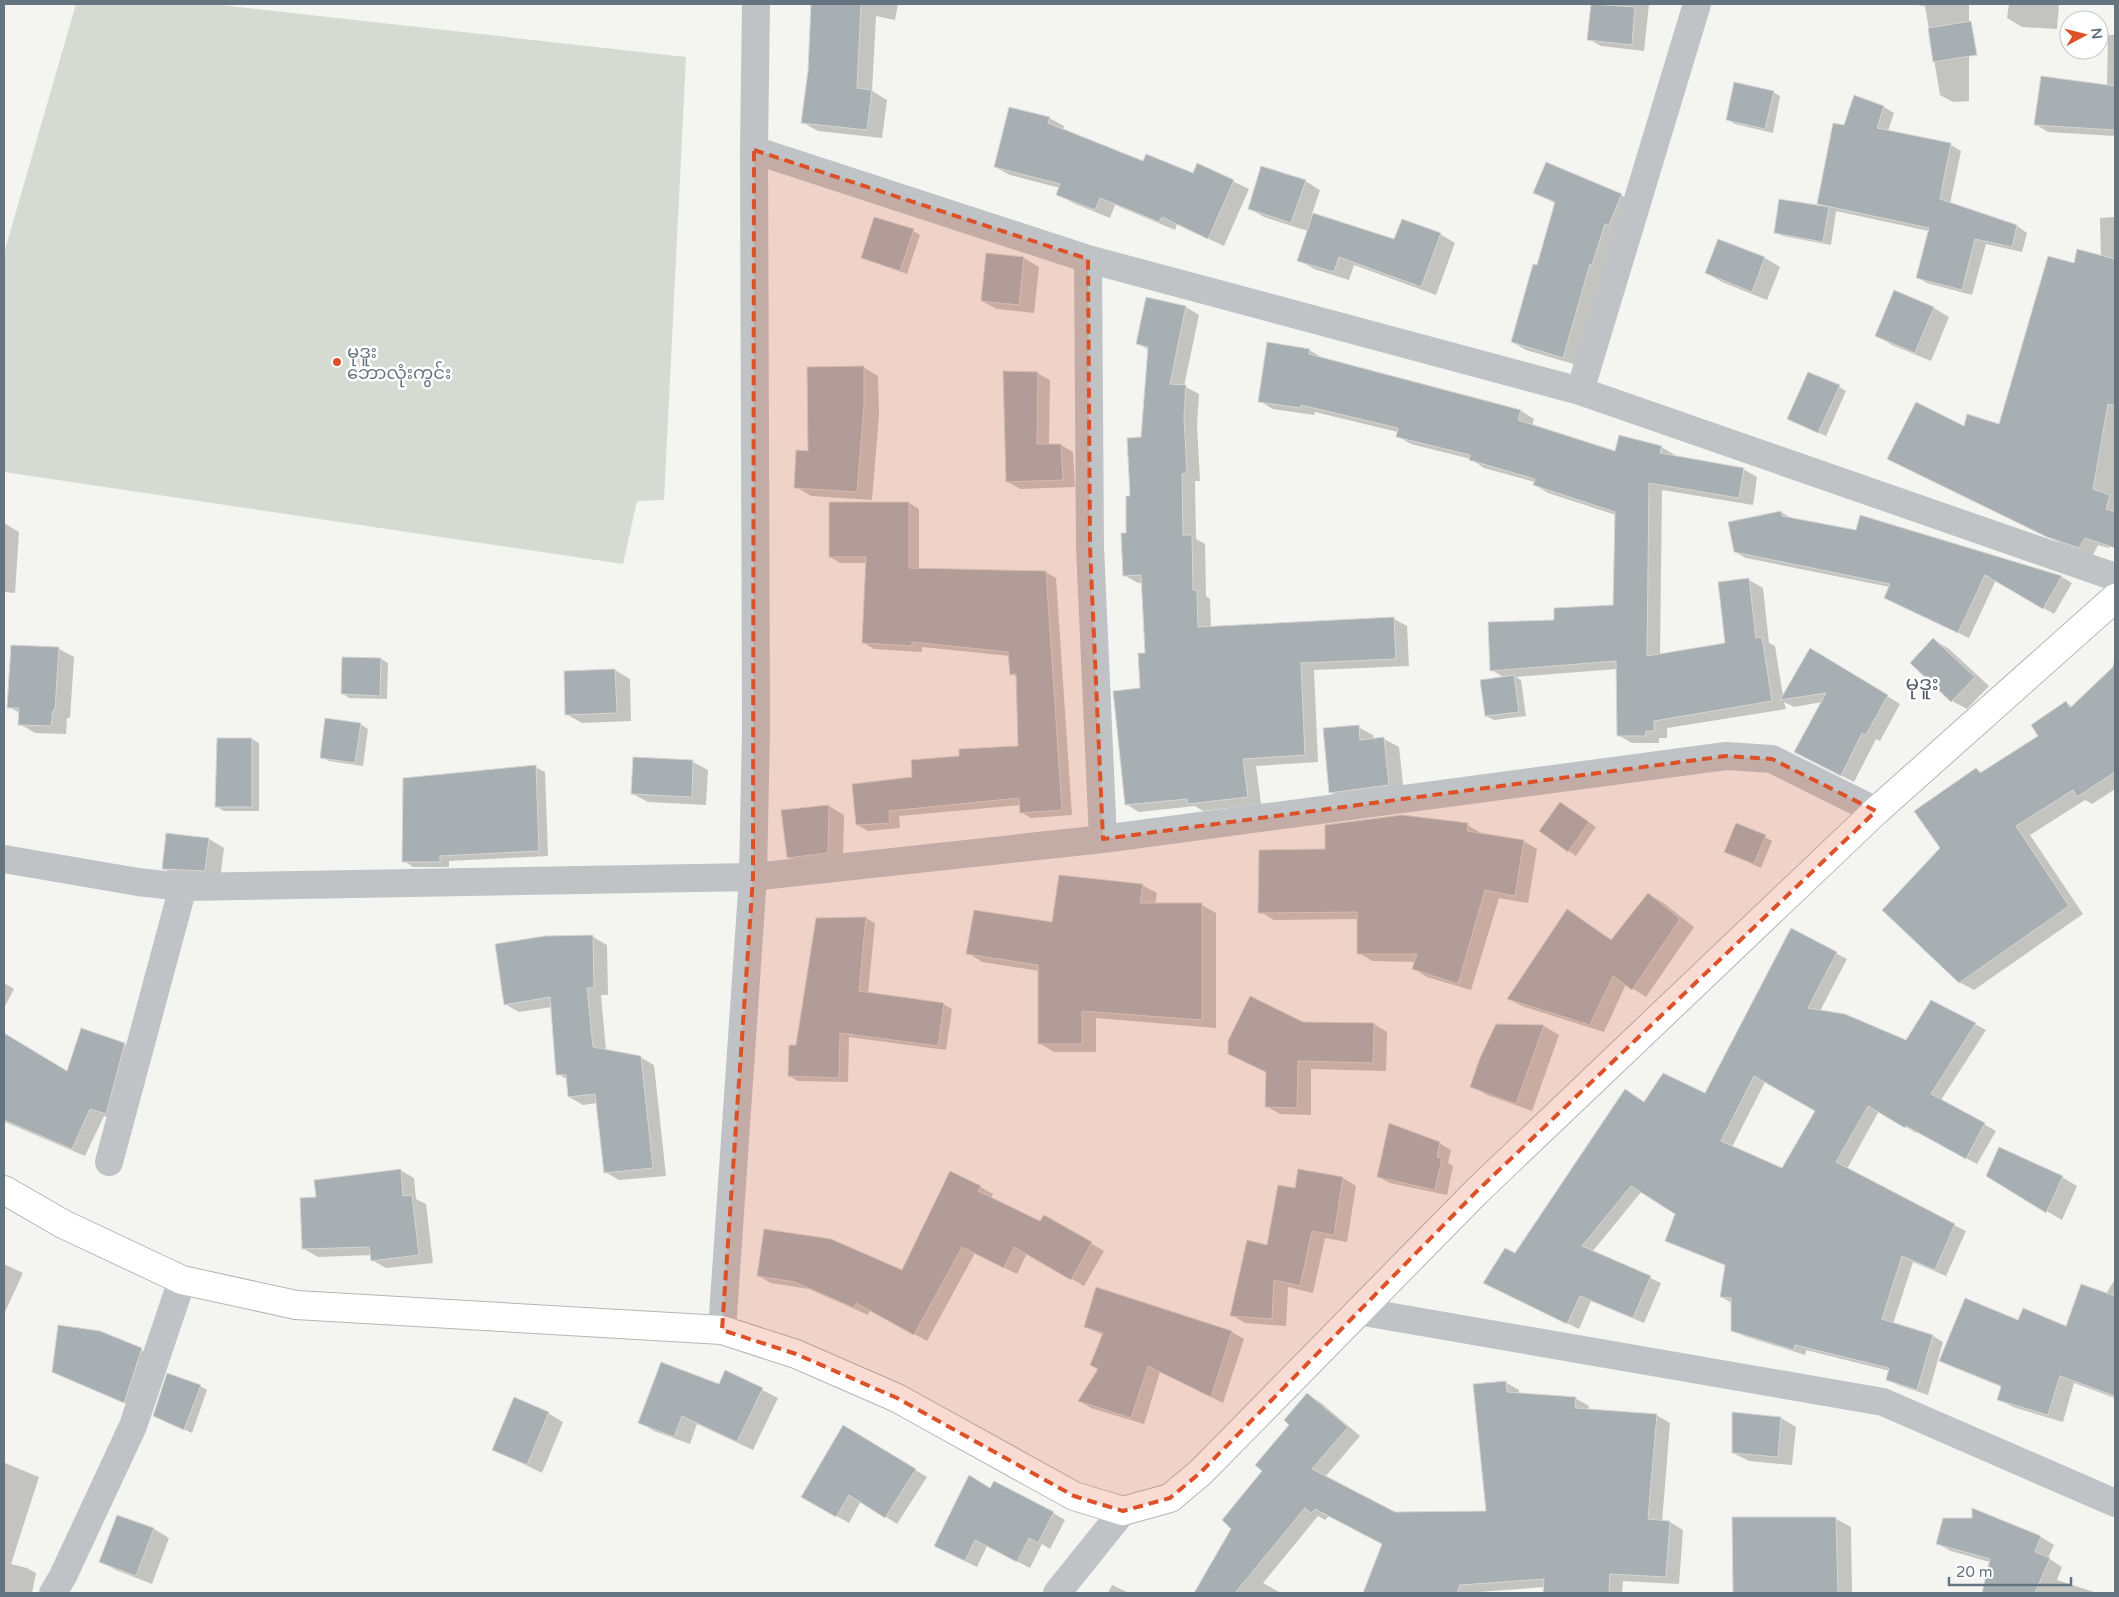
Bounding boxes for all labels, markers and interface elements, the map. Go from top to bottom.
north arrow [2059,10,2109,60]
text: N [2087,27,2106,40]
place label: မုဒူး ဘောလုံးကွင်း [347,341,451,388]
marker: မုဒူး ဘောလုံးကွင်း [331,356,343,368]
district label: မုဒူး [1905,672,1939,700]
scale bar [1949,1554,2072,1586]
text: 20 m [1956,1563,1993,1581]

